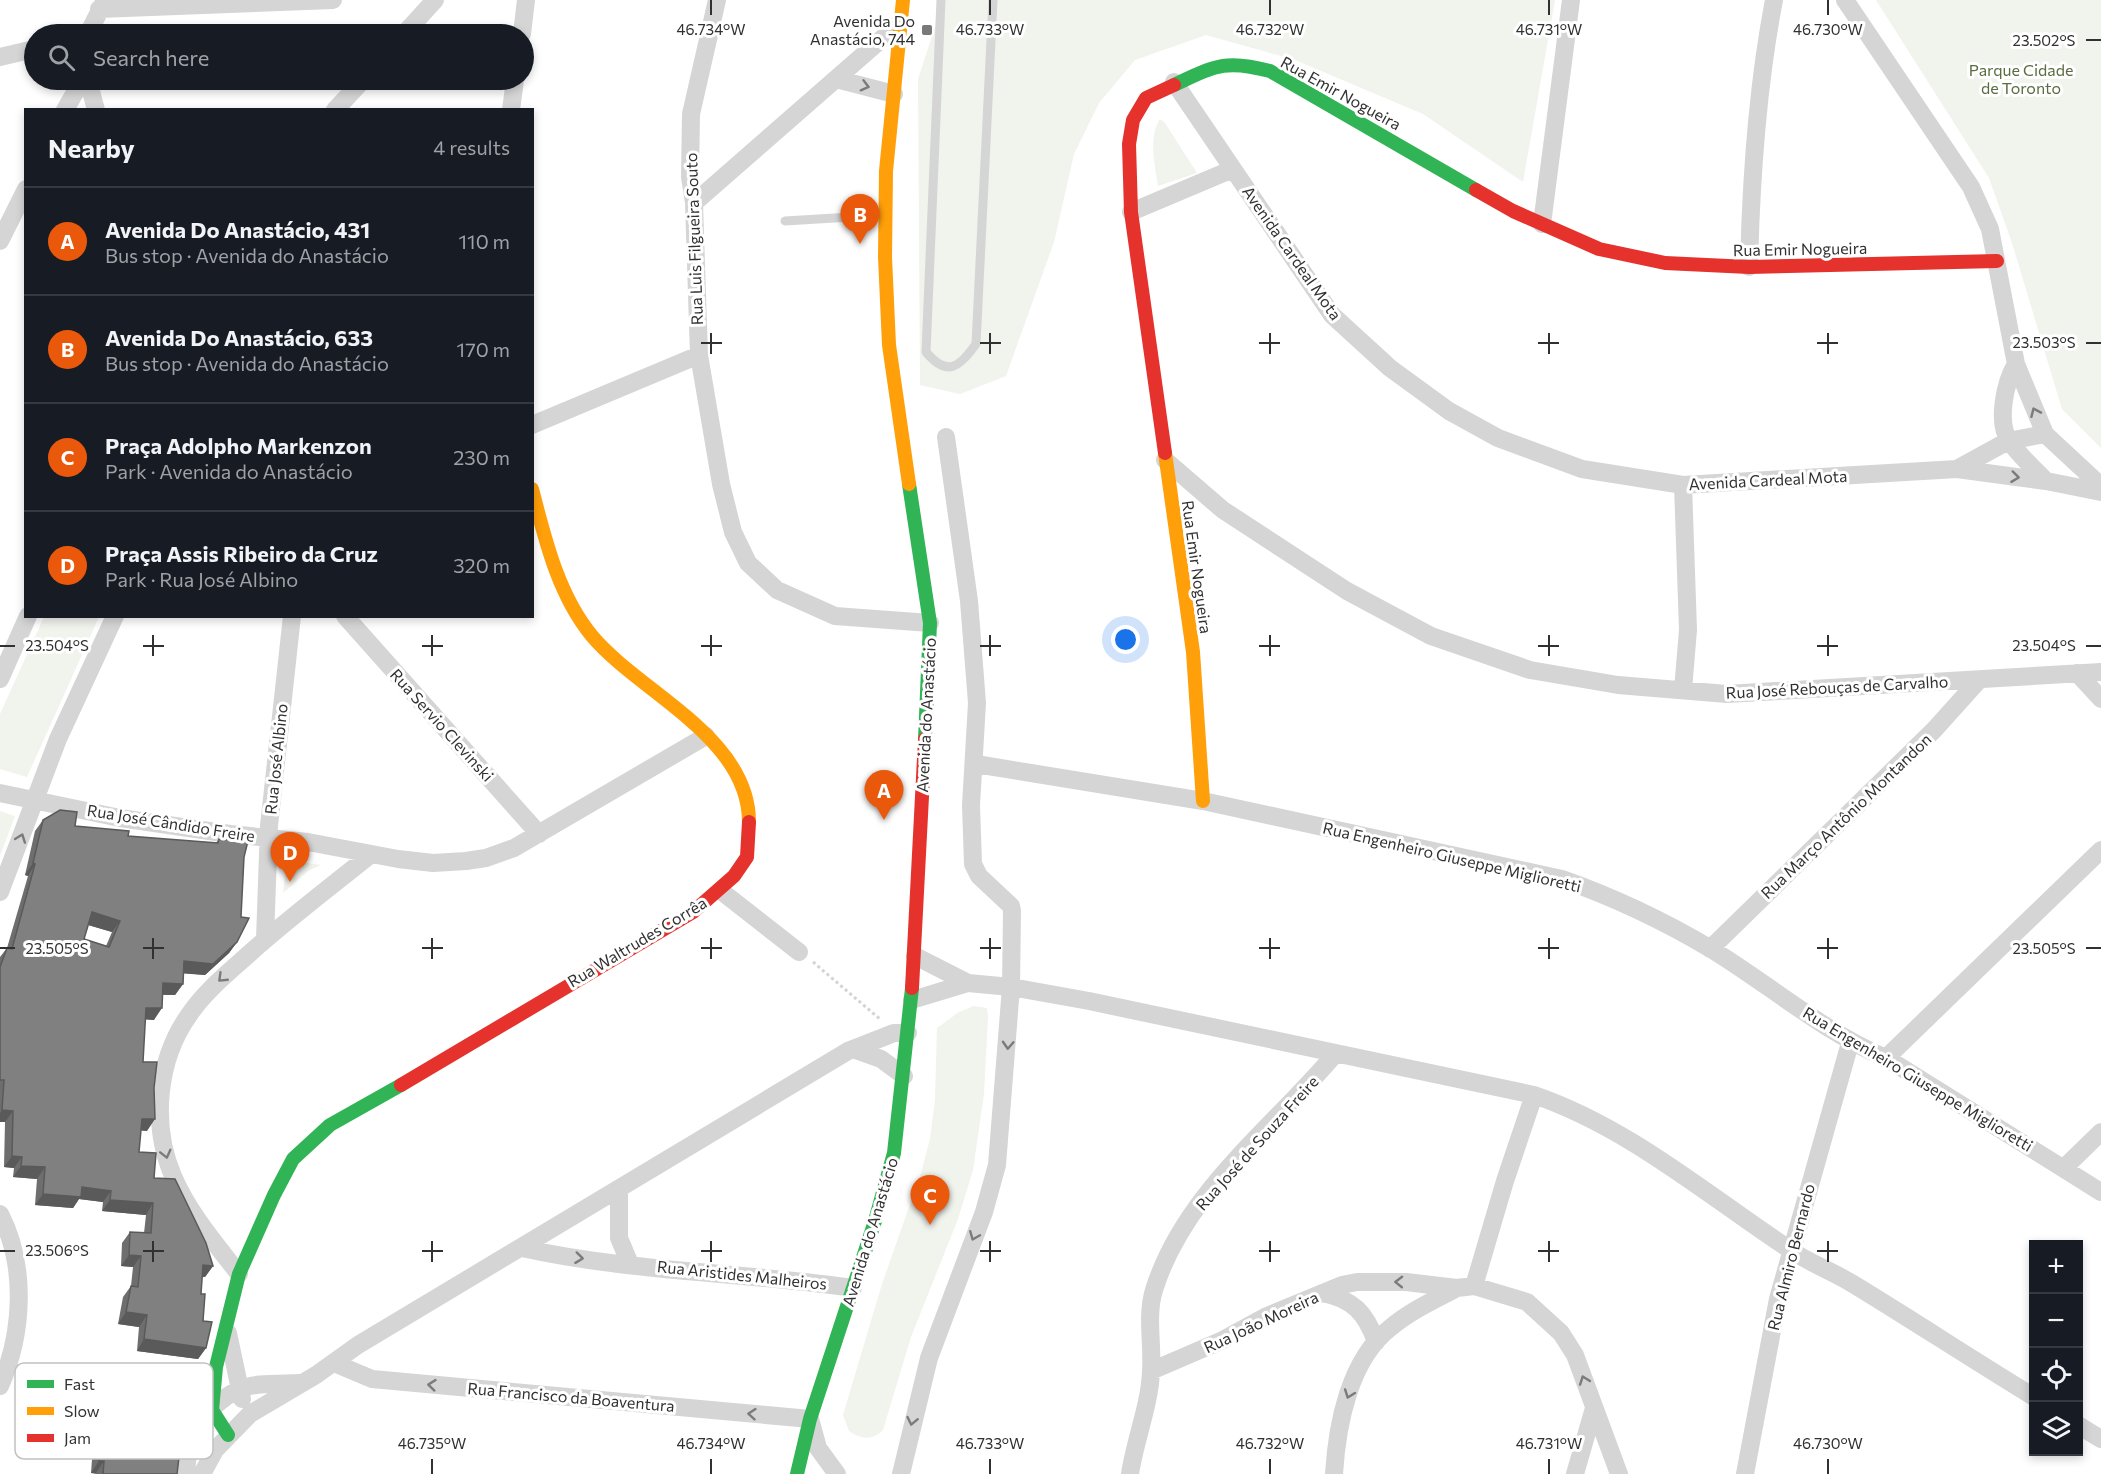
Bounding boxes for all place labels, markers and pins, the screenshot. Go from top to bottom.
place label: Avenida Do Anastácio, 744 [810,11,915,48]
marker: Avenida Do Anastácio, 744 [920,23,934,37]
pin: B [840,194,880,244]
pin: A [864,770,904,820]
pin: D [270,832,310,882]
pin: C [910,1176,950,1225]

